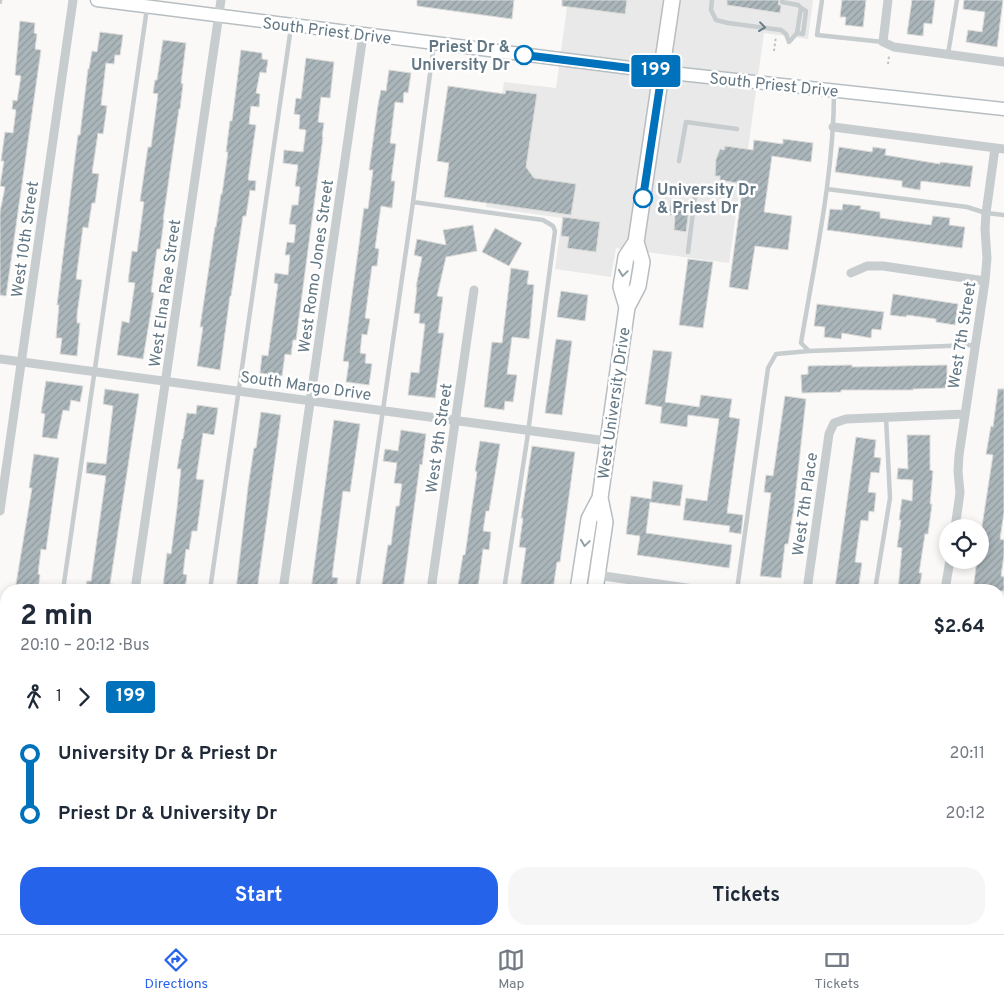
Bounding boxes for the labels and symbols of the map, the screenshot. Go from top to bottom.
street label: South Priest Drive [261,14,392,50]
one-way arrow [758,21,766,32]
place label: Priest Dr & University Dr [411,38,510,76]
marker: Priest Dr & University Dr [514,45,534,65]
line badge: 199 [627,55,685,87]
street label: South Priest Drive [708,69,839,103]
street label: West Romo Jones Street [295,178,339,354]
street label: West 10th Street [8,180,44,299]
place label: University Dr & Priest Dr [657,181,756,219]
marker: University Dr & Priest Dr [633,188,653,208]
street label: West Elna Rae Street [146,218,186,369]
one-way arrow [619,269,629,278]
street label: West 7th Street [945,280,981,390]
street label: West University Drive [594,326,636,481]
street label: South Margo Drive [239,368,373,406]
street label: West 9th Street [422,382,458,495]
street label: West 7th Place [789,451,823,557]
one-way arrow [580,539,591,547]

